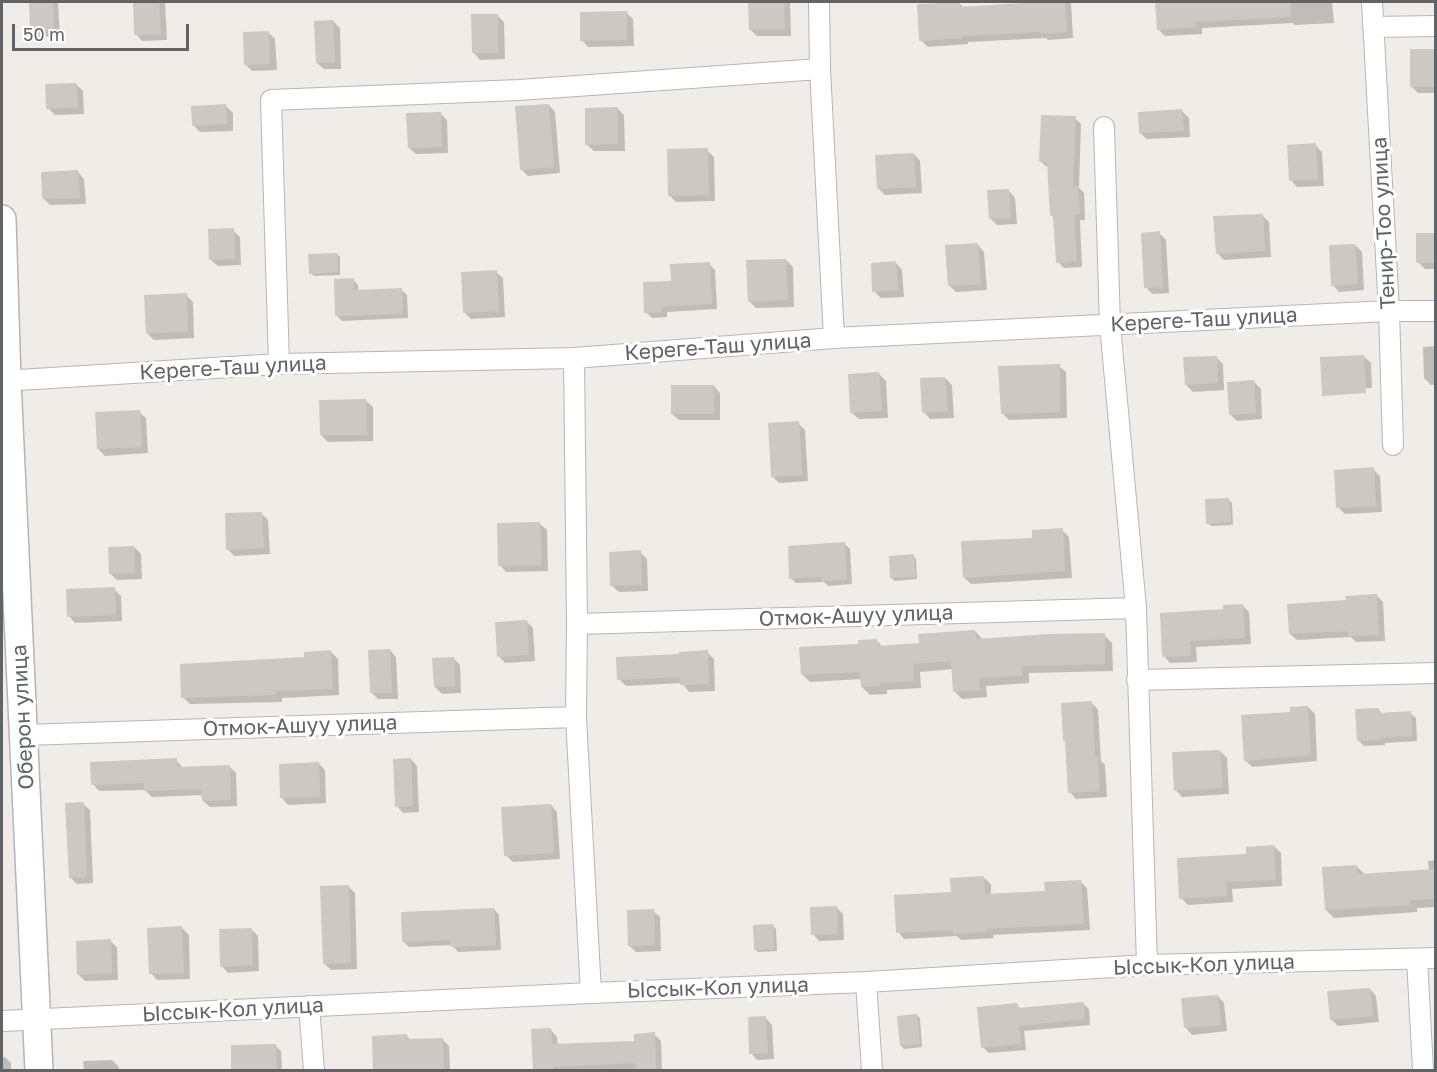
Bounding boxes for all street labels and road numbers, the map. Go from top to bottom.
street label: Тенир-Тоо улица [1367,136,1401,310]
street label: Кереге-Таш улица [1110,303,1298,337]
street label: Кереге-Таш улица [624,328,812,366]
street label: Кереге-Таш улица [139,351,327,385]
street label: Отмок-Ашуу улица [758,600,954,632]
street label: Оберон улица [7,644,39,790]
street label: Отмок-Ашуу улица [202,710,398,742]
street label: Ыссык-Кол улица [1113,949,1295,981]
street label: Ыссык-Кол улица [627,972,809,1004]
street label: Ыссык-Кол улица [142,993,324,1027]

